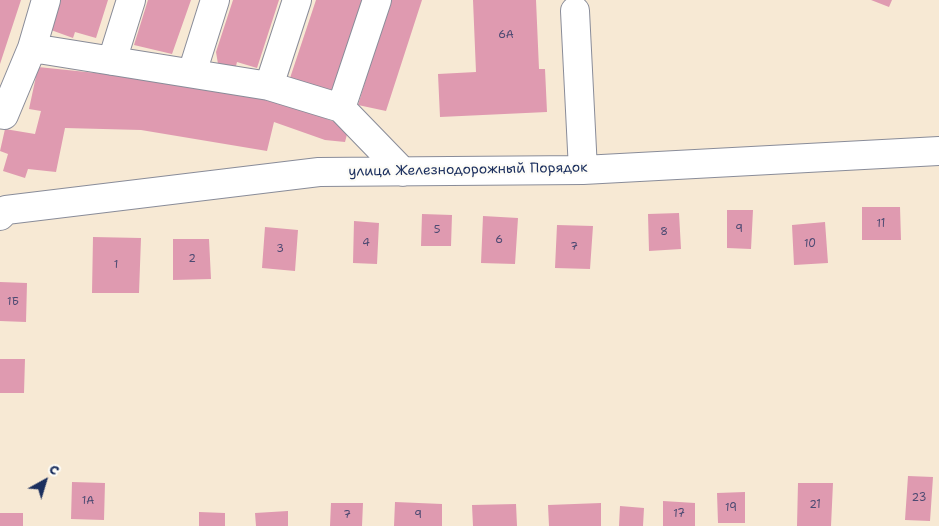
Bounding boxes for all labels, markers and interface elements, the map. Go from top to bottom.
house number: 6А [498,28,514,42]
street label: улица Железнодорожный Порядок [348,160,588,180]
house number: 11 [877,217,885,231]
house number: 9 [735,222,743,236]
house number: 5 [434,223,440,237]
house number: 8 [660,225,668,239]
house number: 6 [495,233,503,247]
house number: 4 [362,236,370,250]
house number: 10 [804,237,816,251]
house number: 7 [570,240,578,254]
house number: 3 [276,242,284,256]
house number: 2 [188,252,196,266]
house number: 1 [114,258,118,272]
house number: 1Б [7,295,19,309]
north arrow [20,456,70,506]
text: С [45,460,63,479]
house number: 23 [912,491,926,505]
house number: 1А [82,494,94,508]
house number: 21 [809,498,821,512]
house number: 19 [725,501,737,515]
house number: 17 [673,507,685,521]
house number: 7 [343,508,351,522]
house number: 9 [414,508,422,522]

